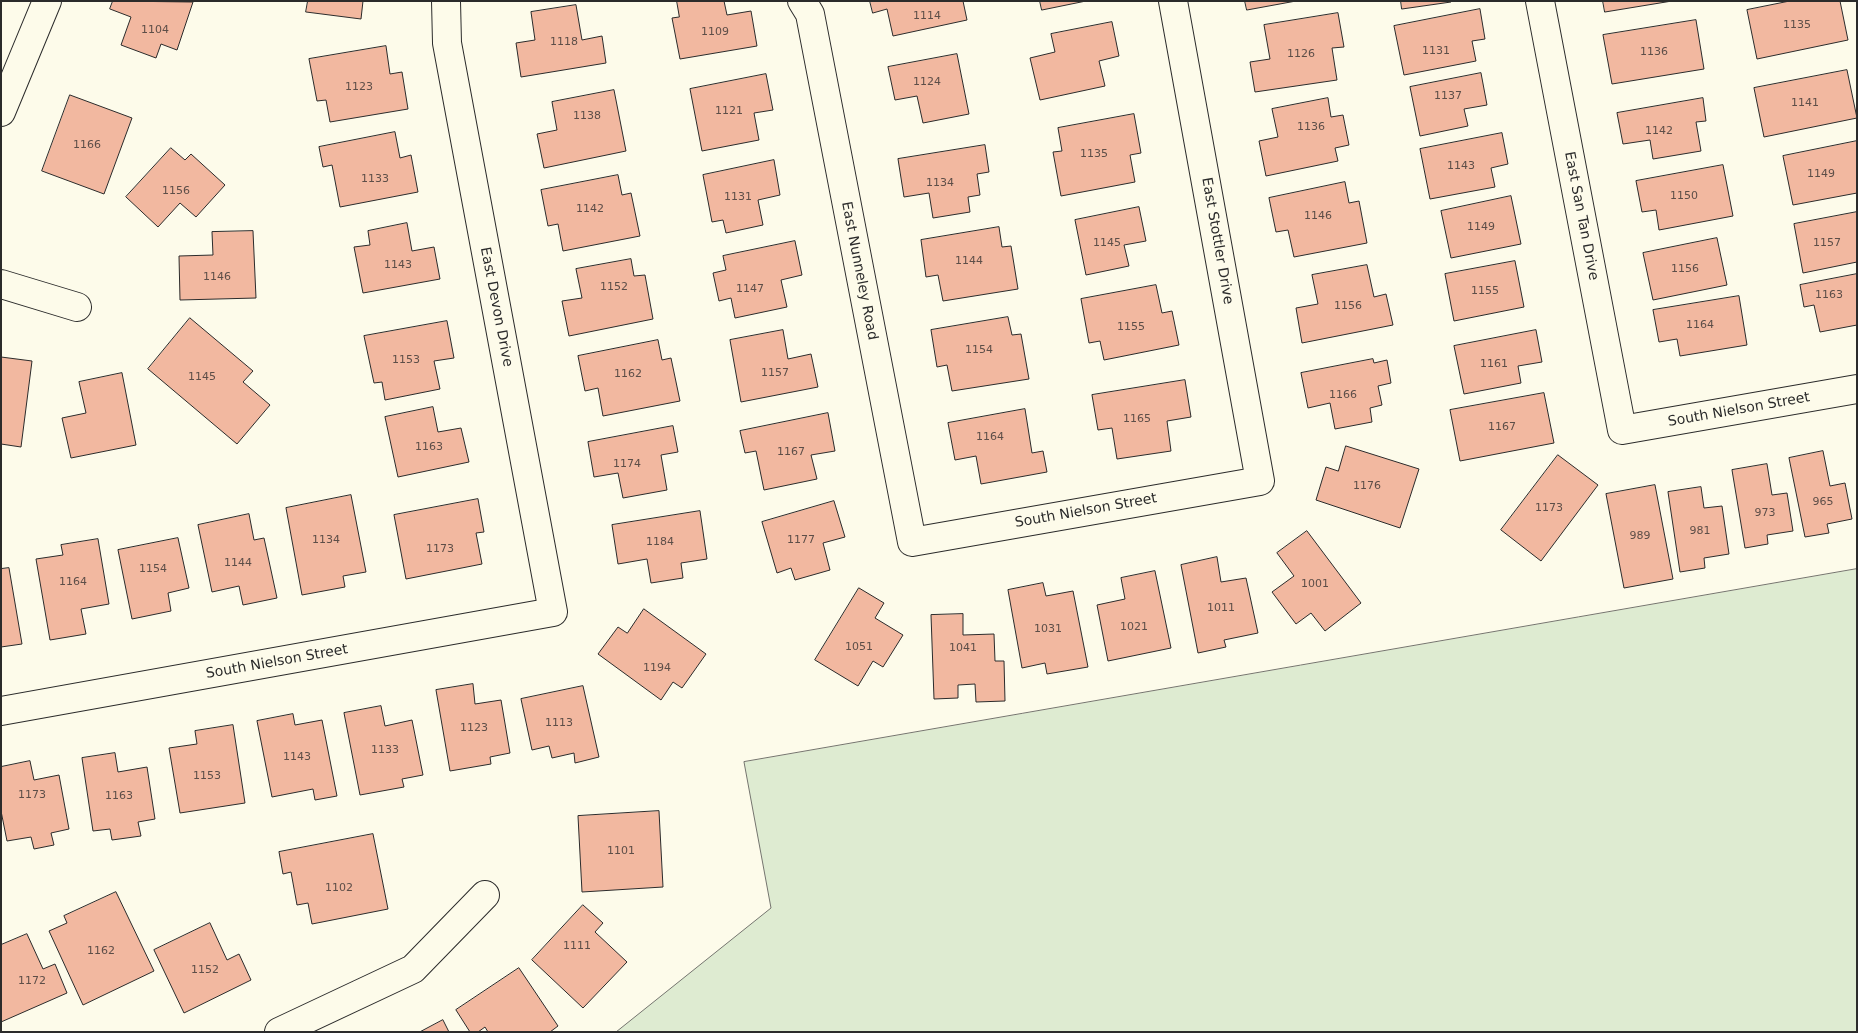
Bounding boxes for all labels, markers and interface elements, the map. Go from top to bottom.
house number: 1114 [913,9,941,23]
house number: 1135 [1783,18,1811,32]
house number: 1104 [141,23,169,37]
house number: 1109 [701,25,729,39]
house number: 1118 [550,35,578,49]
house number: 1131 [1422,44,1450,58]
house number: 1136 [1640,45,1668,59]
house number: 1126 [1287,47,1315,61]
house number: 1124 [913,75,941,89]
house number: 1123 [345,80,373,94]
house number: 1137 [1434,89,1462,103]
house number: 1141 [1791,96,1819,110]
house number: 1121 [715,104,743,118]
house number: 1138 [573,109,601,123]
house number: 1136 [1297,120,1325,134]
house number: 1142 [1645,124,1673,138]
house number: 1166 [73,138,101,152]
house number: 1135 [1080,147,1108,161]
street label: East San Tan Drive [1560,150,1602,282]
house number: 1143 [1447,159,1475,173]
house number: 1149 [1807,167,1835,181]
house number: 1133 [361,172,389,186]
house number: 1134 [926,176,954,190]
street label: East Stottler Drive [1198,176,1236,306]
house number: 1156 [162,184,190,198]
house number: 1150 [1670,189,1698,203]
house number: 1131 [724,190,752,204]
street label: East Nunneley Road [837,200,881,342]
house number: 1142 [576,202,604,216]
house number: 1146 [1304,209,1332,223]
house number: 1149 [1467,220,1495,234]
house number: 1145 [1093,236,1121,250]
house number: 1157 [1813,236,1841,250]
street label: East Devon Drive [476,246,516,368]
house number: 1144 [955,254,983,268]
house number: 1143 [384,258,412,272]
house number: 1156 [1671,262,1699,276]
house number: 1146 [203,270,231,284]
house number: 1152 [600,280,628,294]
house number: 1147 [736,282,764,296]
house number: 1155 [1471,284,1499,298]
house number: 1163 [1815,288,1843,302]
house number: 1156 [1334,299,1362,313]
house number: 1164 [1686,318,1714,332]
house number: 1155 [1117,320,1145,334]
house number: 1154 [965,343,993,357]
house number: 1153 [392,353,420,367]
house number: 1161 [1480,357,1508,371]
house number: 1157 [761,366,789,380]
house number: 1162 [614,367,642,381]
house number: 1145 [188,370,216,384]
house number: 1166 [1329,388,1357,402]
street label: South Nielson Street [1667,389,1811,431]
house number: 1165 [1123,412,1151,426]
house number: 1167 [1488,420,1516,434]
house number: 1164 [976,430,1004,444]
house number: 1163 [415,440,443,454]
house number: 1167 [777,445,805,459]
house number: 1174 [613,457,641,471]
house number: 1176 [1353,479,1381,493]
street label: South Nielson Street [1014,490,1158,532]
house number: 965 [1813,495,1833,509]
house number: 1173 [1535,501,1563,515]
house number: 973 [1755,506,1775,520]
house number: 981 [1690,524,1710,538]
house number: 989 [1630,529,1650,543]
house number: 1134 [312,533,340,547]
house number: 1177 [787,533,815,547]
house number: 1184 [646,535,674,549]
house number: 1173 [426,542,454,556]
house number: 1144 [224,556,252,570]
house number: 1154 [139,562,167,576]
house number: 1164 [59,575,87,589]
house number: 1001 [1301,577,1329,591]
house number: 1011 [1207,601,1235,615]
house number: 1021 [1120,620,1148,634]
house number: 1031 [1034,622,1062,636]
house number: 1051 [845,640,873,654]
street label: South Nielson Street [205,641,349,683]
house number: 1041 [949,641,977,655]
house number: 1194 [643,661,671,675]
house number: 1113 [545,716,573,730]
house number: 1123 [460,721,488,735]
house number: 1133 [371,743,399,757]
house number: 1143 [283,750,311,764]
house number: 1153 [193,769,221,783]
house number: 1173 [18,788,46,802]
house number: 1163 [105,789,133,803]
house number: 1101 [607,844,635,858]
house number: 1102 [325,881,353,895]
house number: 1111 [563,939,591,953]
house number: 1162 [87,944,115,958]
house number: 1152 [191,963,219,977]
house number: 1172 [18,974,46,988]

